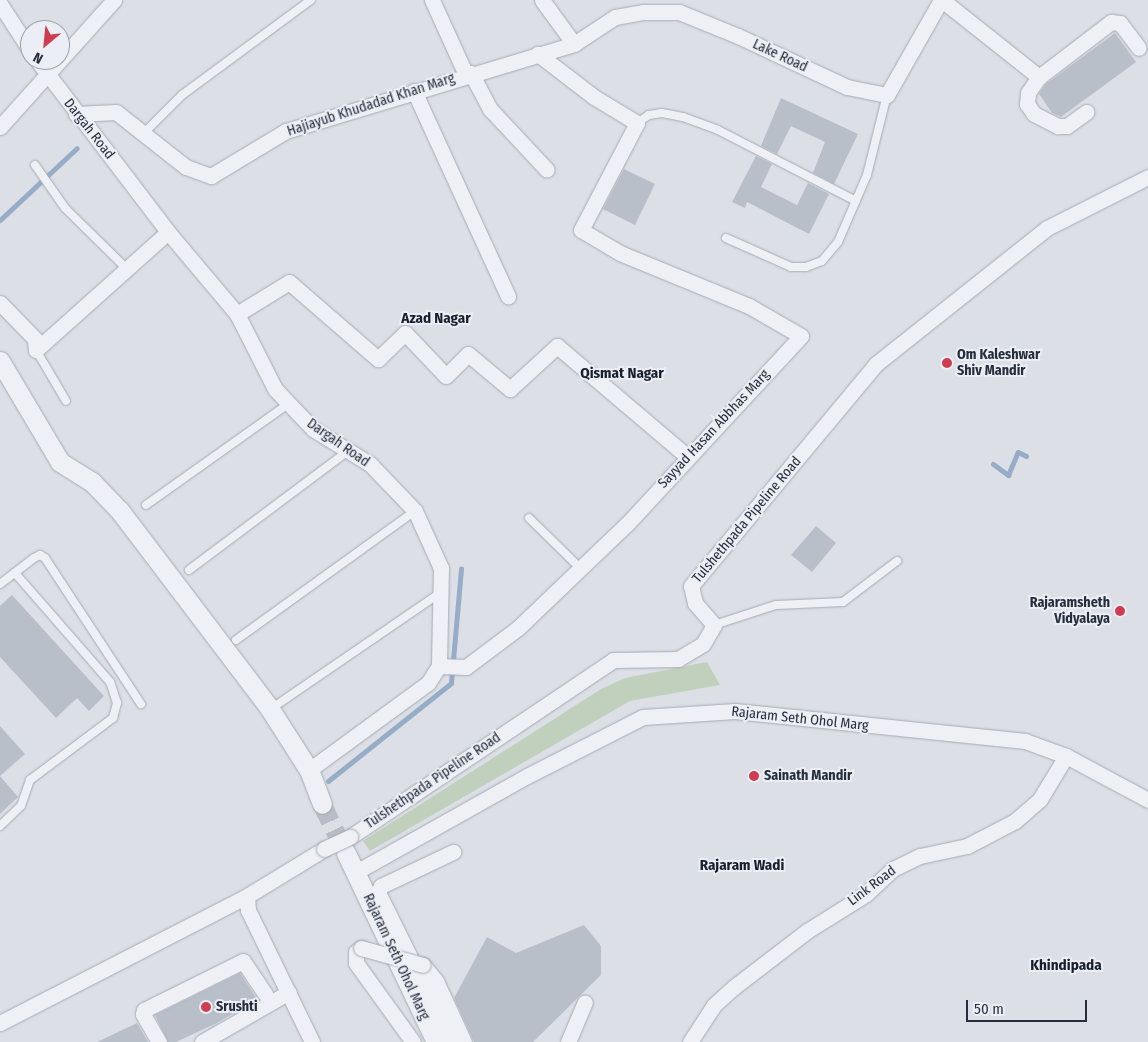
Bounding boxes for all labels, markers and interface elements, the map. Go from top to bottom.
north arrow [20,20,70,70]
street label: Lake Road [750,36,810,76]
text: N [31,48,46,67]
street label: Hajiayub Khudadad Khan Marg [285,70,457,140]
street label: Dargah Road [60,95,118,163]
district label: Azad Nagar [401,310,471,328]
place label: Om Kaleshwar Shiv Mandir [957,347,1040,380]
marker: Om Kaleshwar Shiv Mandir [941,357,953,369]
district label: Qismat Nagar [580,365,664,383]
street label: Sayyad Hasan Abbhas Marg [655,366,773,492]
street label: Dargah Road [304,415,372,471]
street label: Tulshethpada Pipeline Road [689,453,805,587]
place label: Rajaramsheth Vidyalaya [1030,595,1110,628]
marker: Rajaramsheth Vidyalaya [1114,605,1126,617]
street label: Rajaram Seth Ohol Marg [731,703,869,735]
street label: Tulshethpada Pipeline Road [362,729,504,833]
place label: Sainath Mandir [764,768,852,784]
marker: Sainath Mandir [748,770,760,782]
district label: Rajaram Wadi [700,857,784,875]
street label: Link Road [845,862,899,910]
street label: Rajaram Seth Ohol Marg [359,891,433,1023]
district label: Khindipada [1030,957,1102,975]
scale bar [968,990,1089,1022]
place label: Srushti [216,999,258,1015]
text: 50 m [974,1000,1004,1018]
marker: Srushti [200,1001,212,1013]

